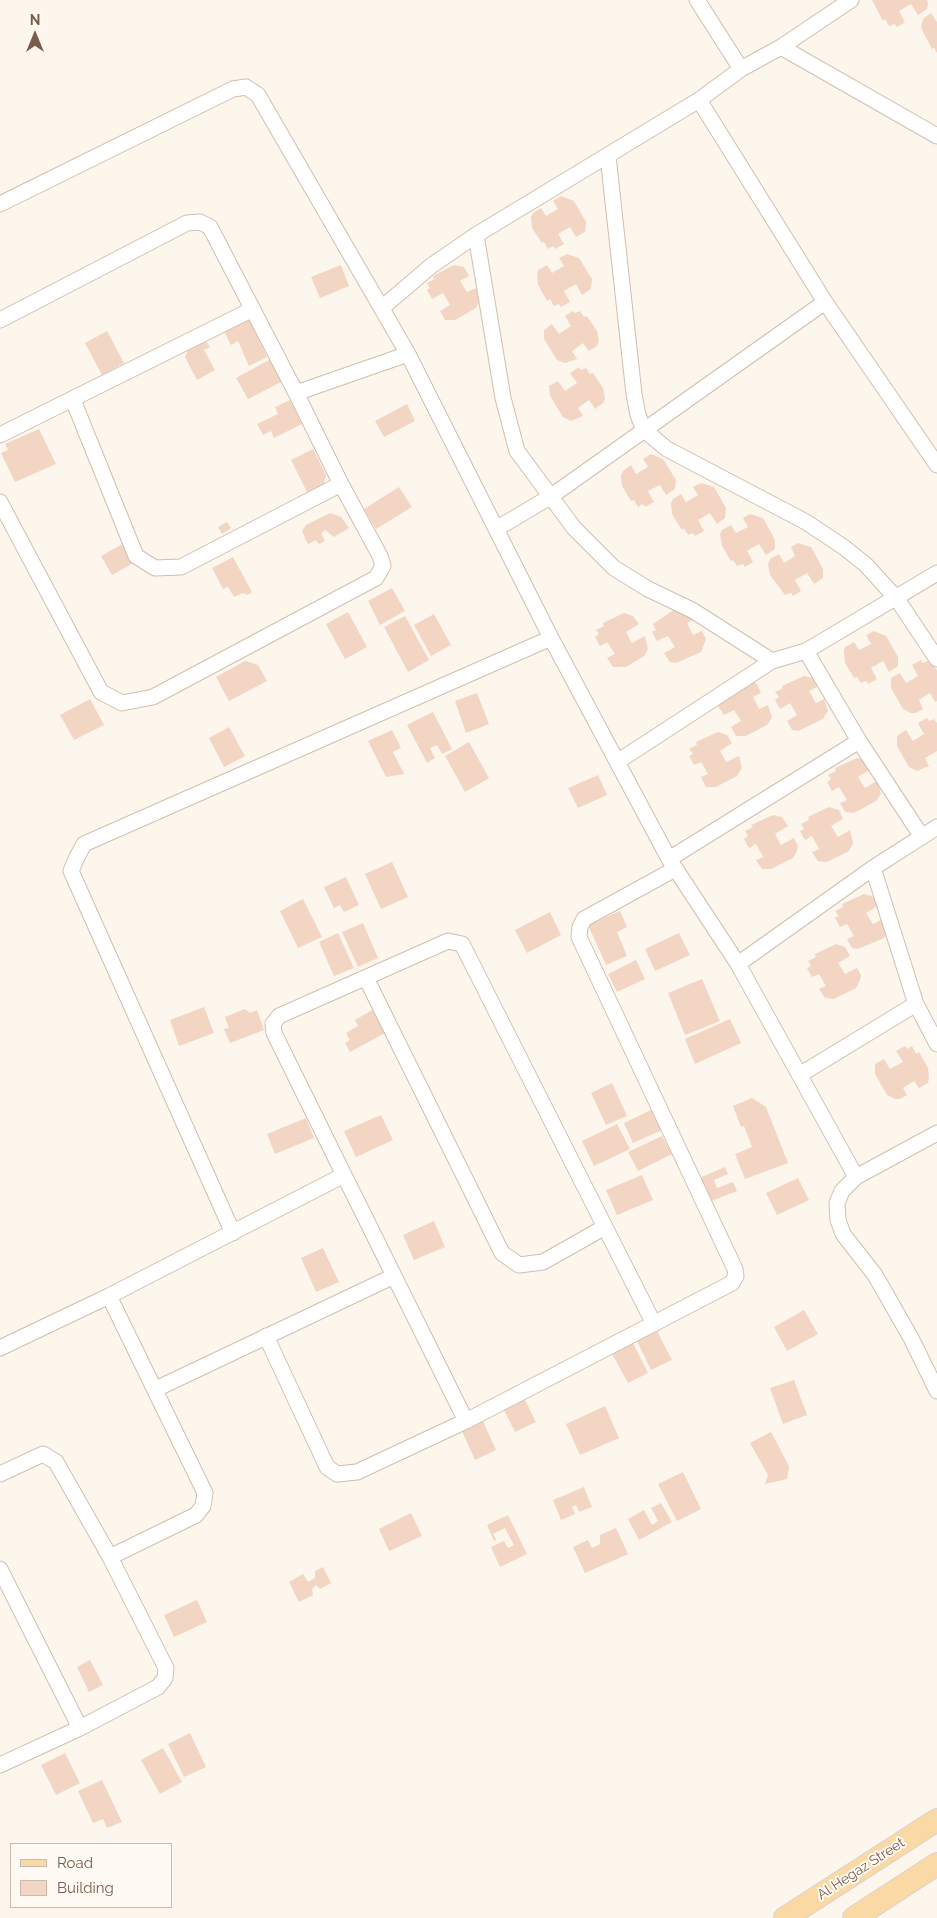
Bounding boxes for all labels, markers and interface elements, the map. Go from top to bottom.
north arrow [10,10,60,60]
text: N [30,12,40,28]
street label: Al Hegaz Street [814,1834,908,1904]
legend [10,1843,172,1908]
text: Road [57,1854,93,1872]
text: Building [57,1879,114,1897]

